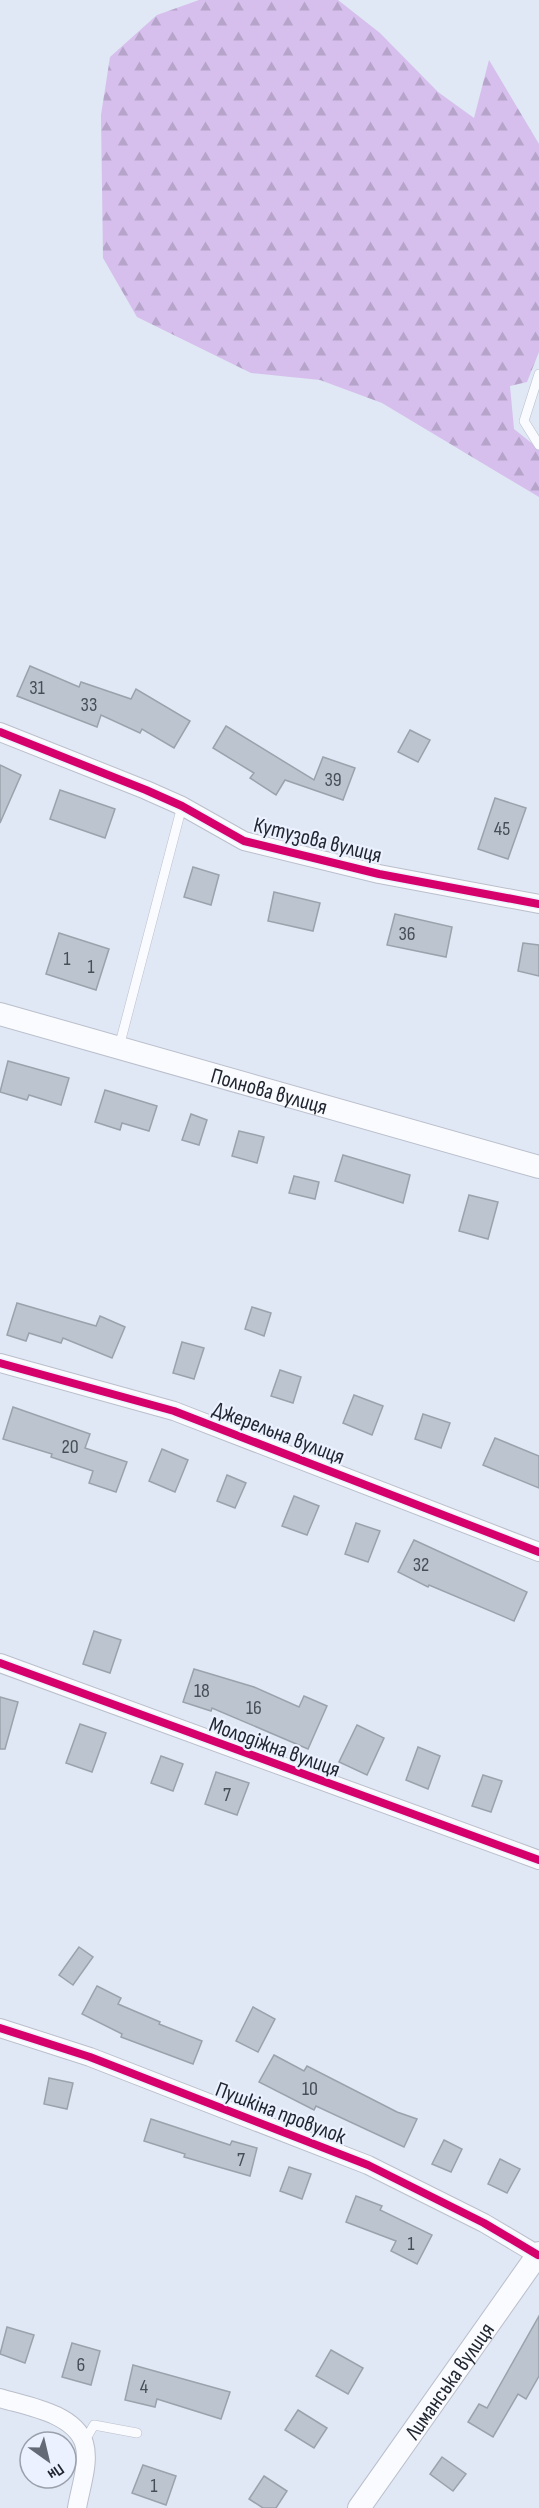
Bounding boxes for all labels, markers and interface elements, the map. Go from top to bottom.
house number: 31 [29,676,45,700]
house number: 33 [81,693,97,717]
house number: 39 [324,768,342,792]
street label: Кутузова вулиця [251,812,384,869]
house number: 45 [494,817,510,841]
house number: 36 [398,922,416,946]
house number: 1 [64,947,71,971]
house number: 1 [88,955,95,979]
street label: Полнова вулиця [208,1063,330,1121]
street label: Джерельна вулиця [209,1396,348,1471]
house number: 20 [61,1435,79,1459]
house number: 32 [413,1553,429,1577]
house number: 18 [194,1679,210,1703]
house number: 16 [246,1696,262,1720]
street label: Молодіжна вулиця [205,1711,344,1784]
house number: 7 [223,1783,231,1807]
street label: Пушкіна провулок [211,2076,350,2151]
house number: 10 [302,2077,318,2101]
house number: 7 [237,2148,245,2172]
house number: 1 [408,2232,415,2256]
street label: Лиманська вулиця [399,2318,501,2446]
house number: 6 [77,2353,85,2377]
house number: 4 [140,2375,148,2399]
north arrow [18,2430,78,2490]
text: Пн [44,2459,67,2483]
house number: 1 [151,2474,158,2498]

